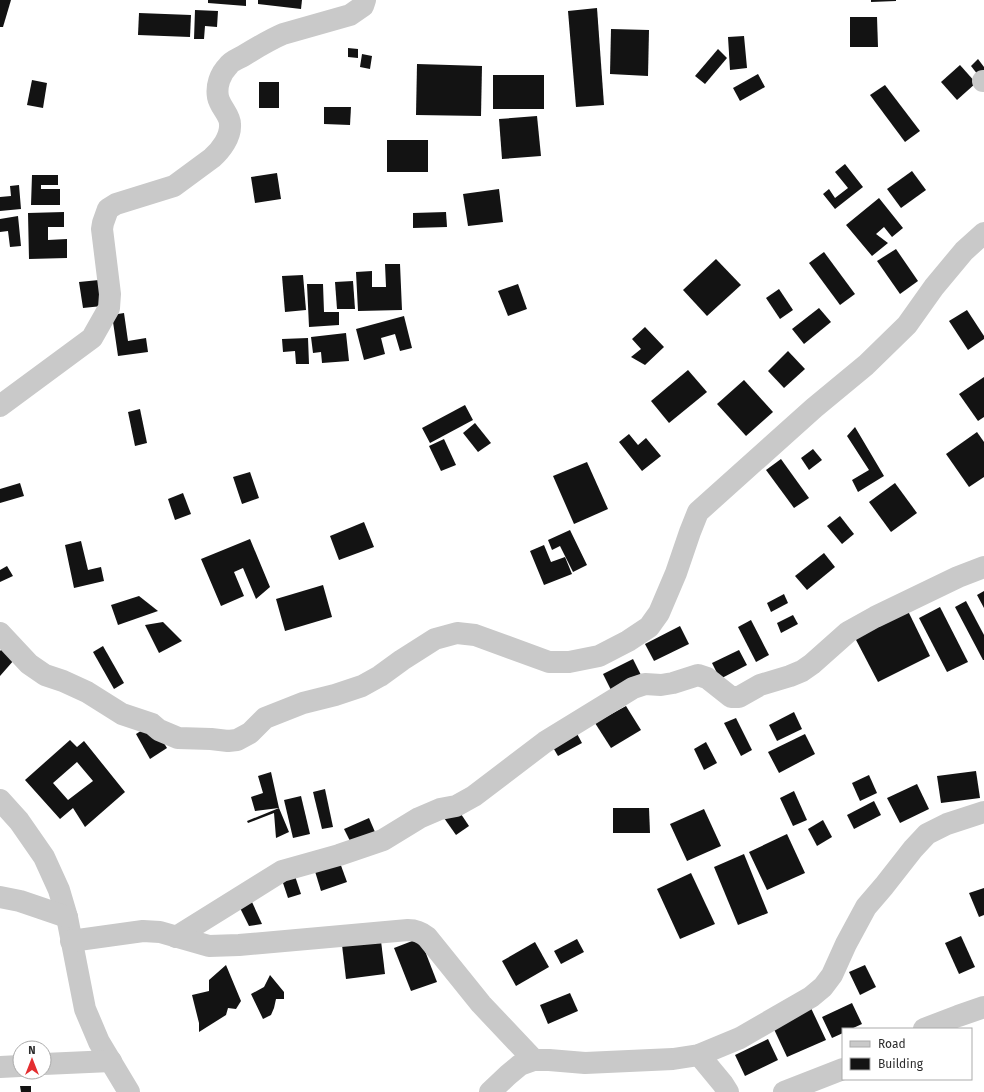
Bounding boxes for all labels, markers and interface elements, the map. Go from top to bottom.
legend [842,1028,972,1080]
text: Road [878,1037,906,1051]
north arrow [12,1040,52,1080]
text: N [28,1044,36,1057]
text: Building [878,1057,924,1071]

